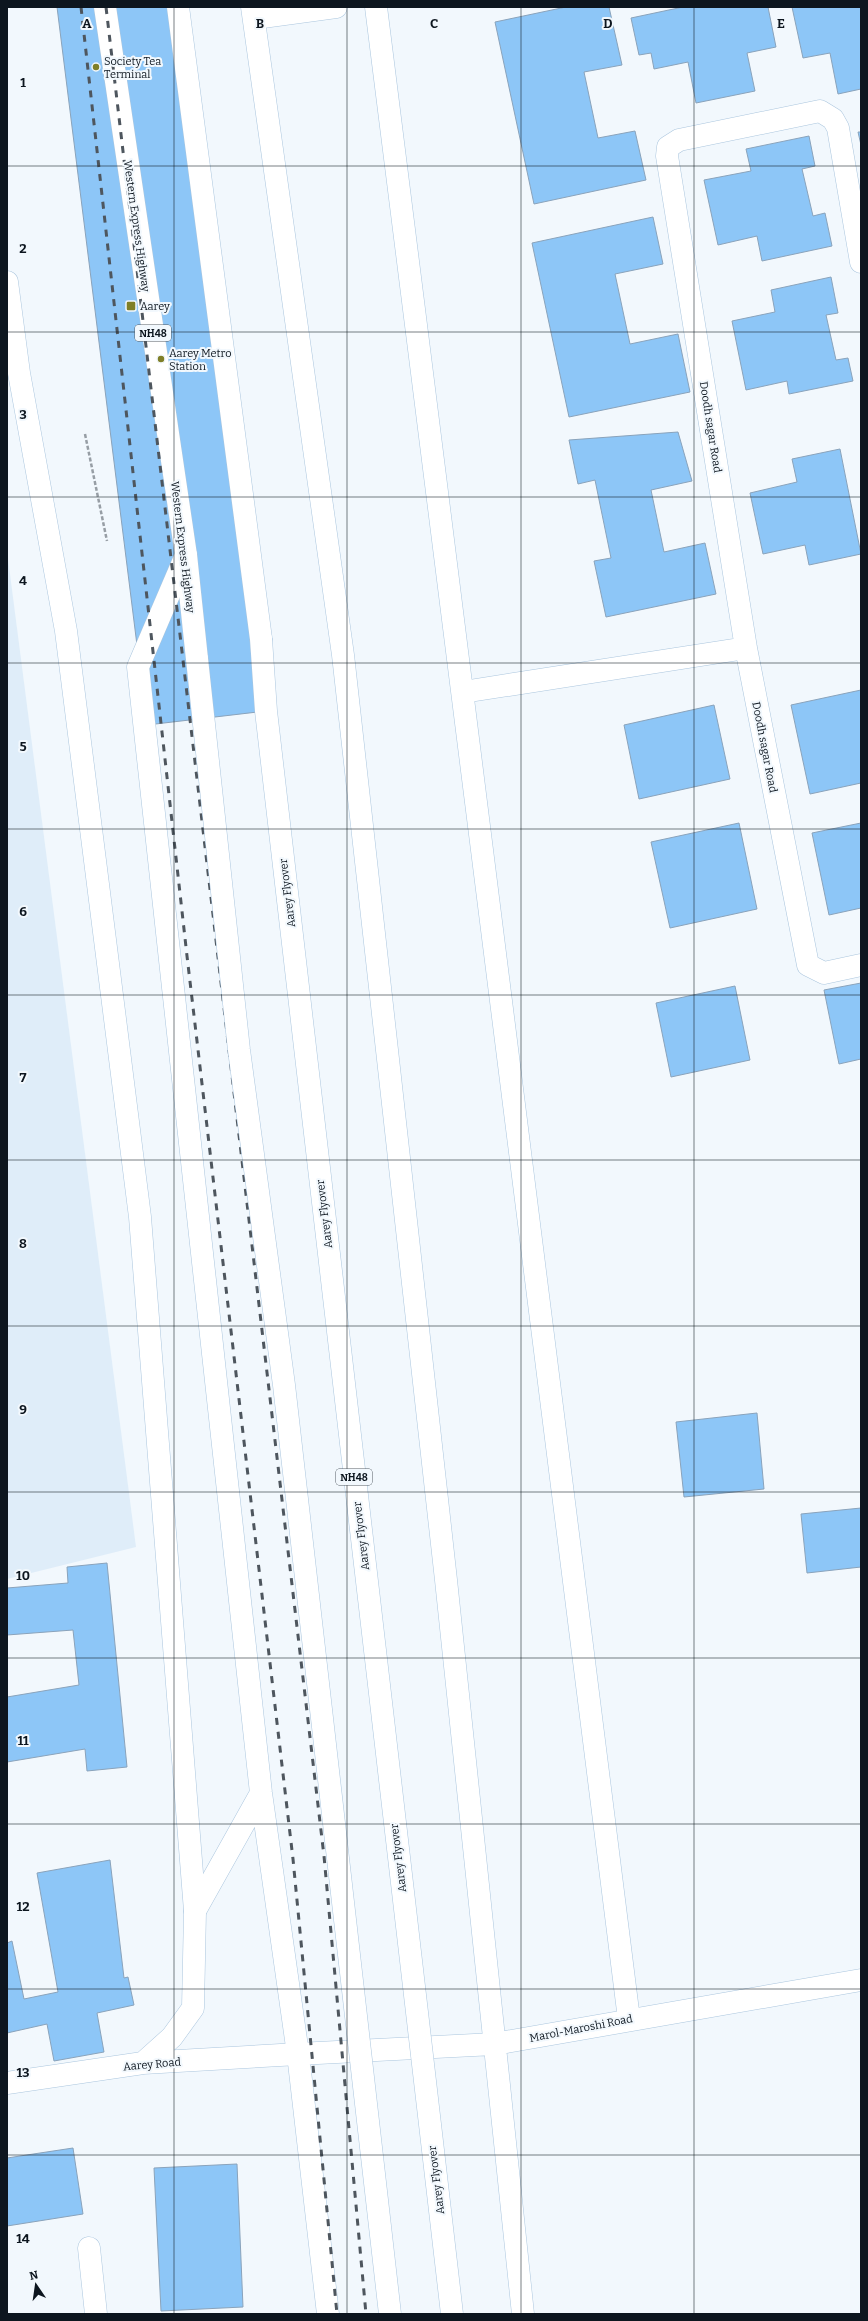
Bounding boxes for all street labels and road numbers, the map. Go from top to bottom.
street label: Western Express Highway [121,160,152,293]
road number: NH48 [135,325,171,341]
street label: Doodh sagar Road [697,380,724,474]
street label: Western Express Highway [168,481,197,614]
street label: Doodh sagar Road [749,701,780,794]
street label: Aarey Flyover [277,858,298,928]
street label: Aarey Flyover [314,1179,335,1249]
road number: NH48 [336,1469,372,1485]
street label: Aarey Flyover [351,1501,372,1571]
street label: Aarey Flyover [388,1823,409,1893]
street label: Marol-Maroshi Road [528,2012,634,2045]
street label: Aarey Road [123,2055,182,2073]
street label: Aarey Flyover [426,2145,447,2215]

